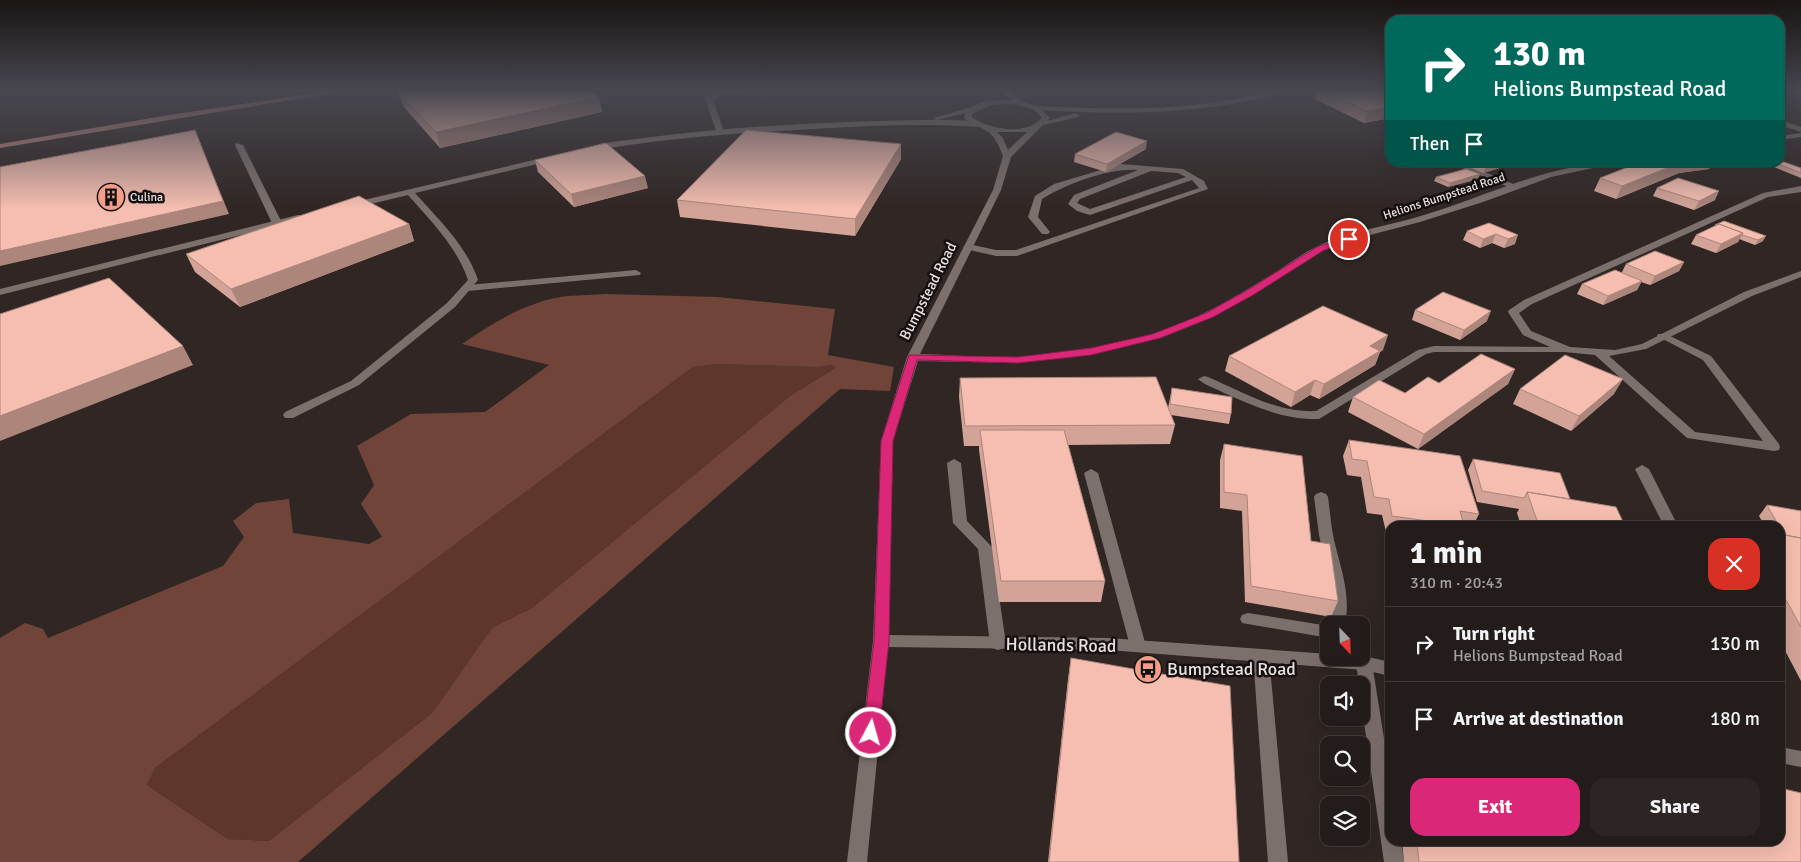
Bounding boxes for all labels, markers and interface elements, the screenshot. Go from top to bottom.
text: 130 m [1493,32,1586,75]
icon: right [1410,35,1475,100]
text: Helions Bumpstead Road [1493,75,1726,102]
icon: arrive [1460,130,1488,158]
text: Then [1410,132,1450,156]
street label: Helions Bumpstead Road [1381,170,1507,223]
building icon: Culina [96,182,126,212]
place label: Culina [130,190,163,205]
pin [1328,218,1370,260]
icon: arrive [1335,225,1363,253]
street label: Bumpstead Road [896,239,960,343]
text: 1 min [1410,535,1482,572]
button: close [1708,538,1760,590]
text: 310 m · 20:43 [1410,573,1503,593]
north arrow [1320,616,1370,666]
map controls [1320,616,1370,846]
text: Turn right [1453,622,1535,646]
icon: right [1410,630,1438,658]
text: 130 m [1710,632,1760,656]
street label: Hollands Road [1005,633,1117,657]
text: Helions Bumpstead Road [1453,646,1623,666]
bus stop icon: Bumpstead Road [1133,654,1163,684]
place label: Bumpstead Road [1167,658,1296,680]
button: sound [1320,676,1370,726]
icon: arrive [1410,705,1438,733]
position arrow [844,706,896,758]
text: Arrive at destination [1453,707,1624,731]
text: 180 m [1710,707,1760,731]
button: search [1320,736,1370,786]
button: Exit [1410,778,1580,836]
button: Share [1590,778,1760,836]
button: layers [1320,796,1370,846]

